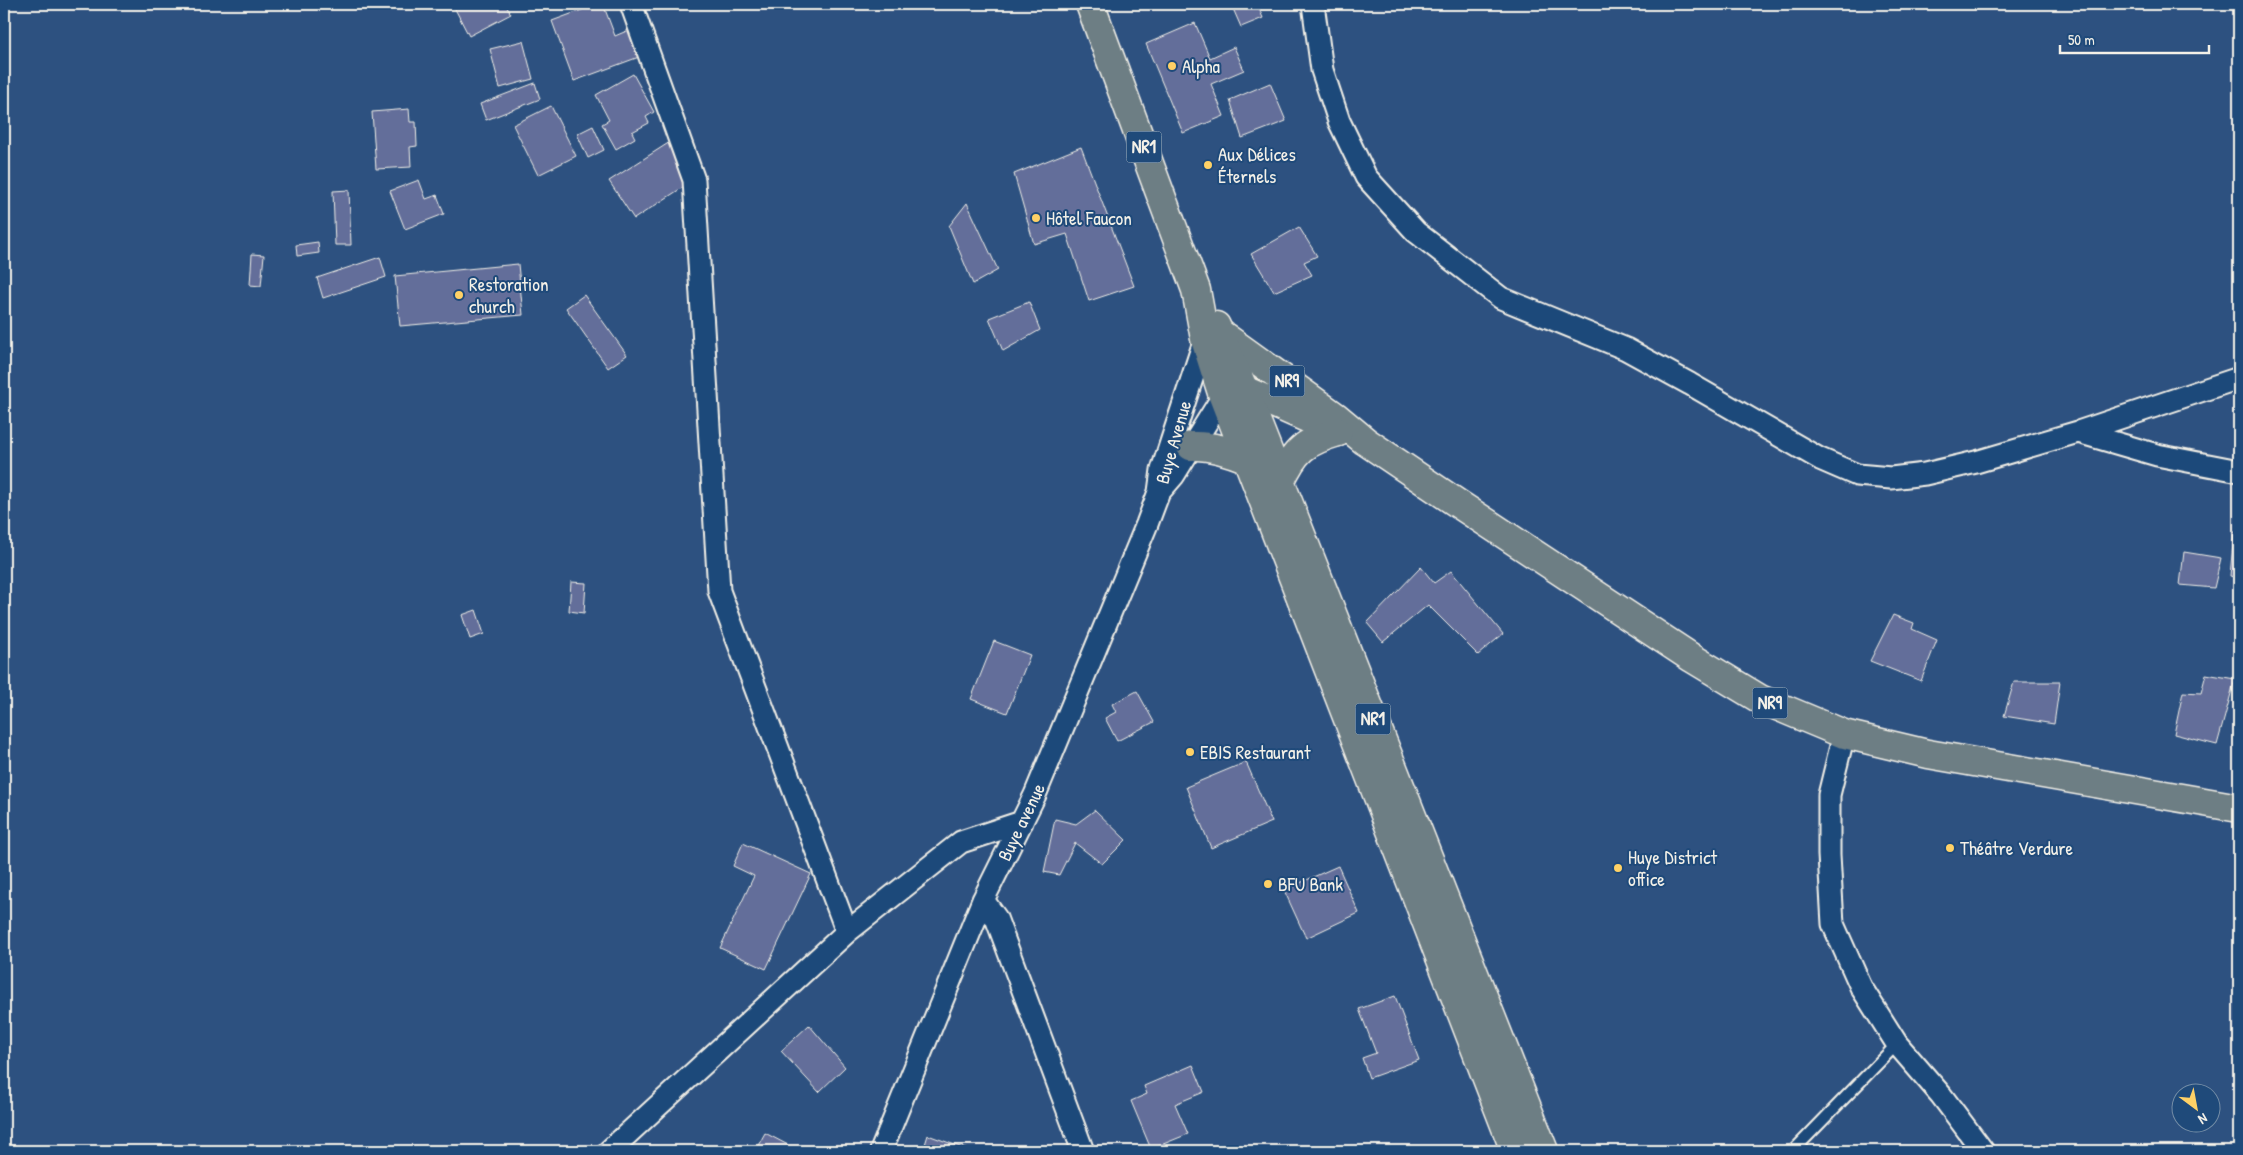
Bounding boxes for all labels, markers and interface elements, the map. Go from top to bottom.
scale bar [2060,22,2209,54]
text: 50 m [2068,29,2095,50]
place label: Alpha [1182,53,1220,79]
marker: Alpha [1166,60,1178,72]
road number: NR1 [1126,132,1162,162]
place label: Aux Délices Éternels [1218,141,1296,189]
marker: Aux Délices Éternels [1202,159,1214,171]
place label: Hôtel Faucon [1046,205,1132,231]
marker: Hôtel Faucon [1030,212,1042,224]
place label: Restoration church [469,271,549,319]
marker: Restoration church [453,289,465,301]
road number: NR9 [1270,366,1304,396]
street label: Buye Avenue [1149,397,1197,487]
road number: NR9 [1752,688,1788,718]
road number: NR1 [1356,704,1390,734]
place label: EBIS Restaurant [1200,739,1311,765]
marker: EBIS Restaurant [1184,746,1196,758]
street label: Buye avenue [991,778,1051,865]
place label: Théâtre Verdure [1960,835,2074,861]
marker: Théâtre Verdure [1944,842,1956,854]
place label: Huye District office [1628,844,1718,892]
marker: Huye District office [1612,862,1624,874]
place label: BFU Bank [1278,871,1343,897]
marker: BFU Bank [1262,878,1274,890]
north arrow [2170,1082,2220,1132]
text: N [2194,1109,2211,1130]

